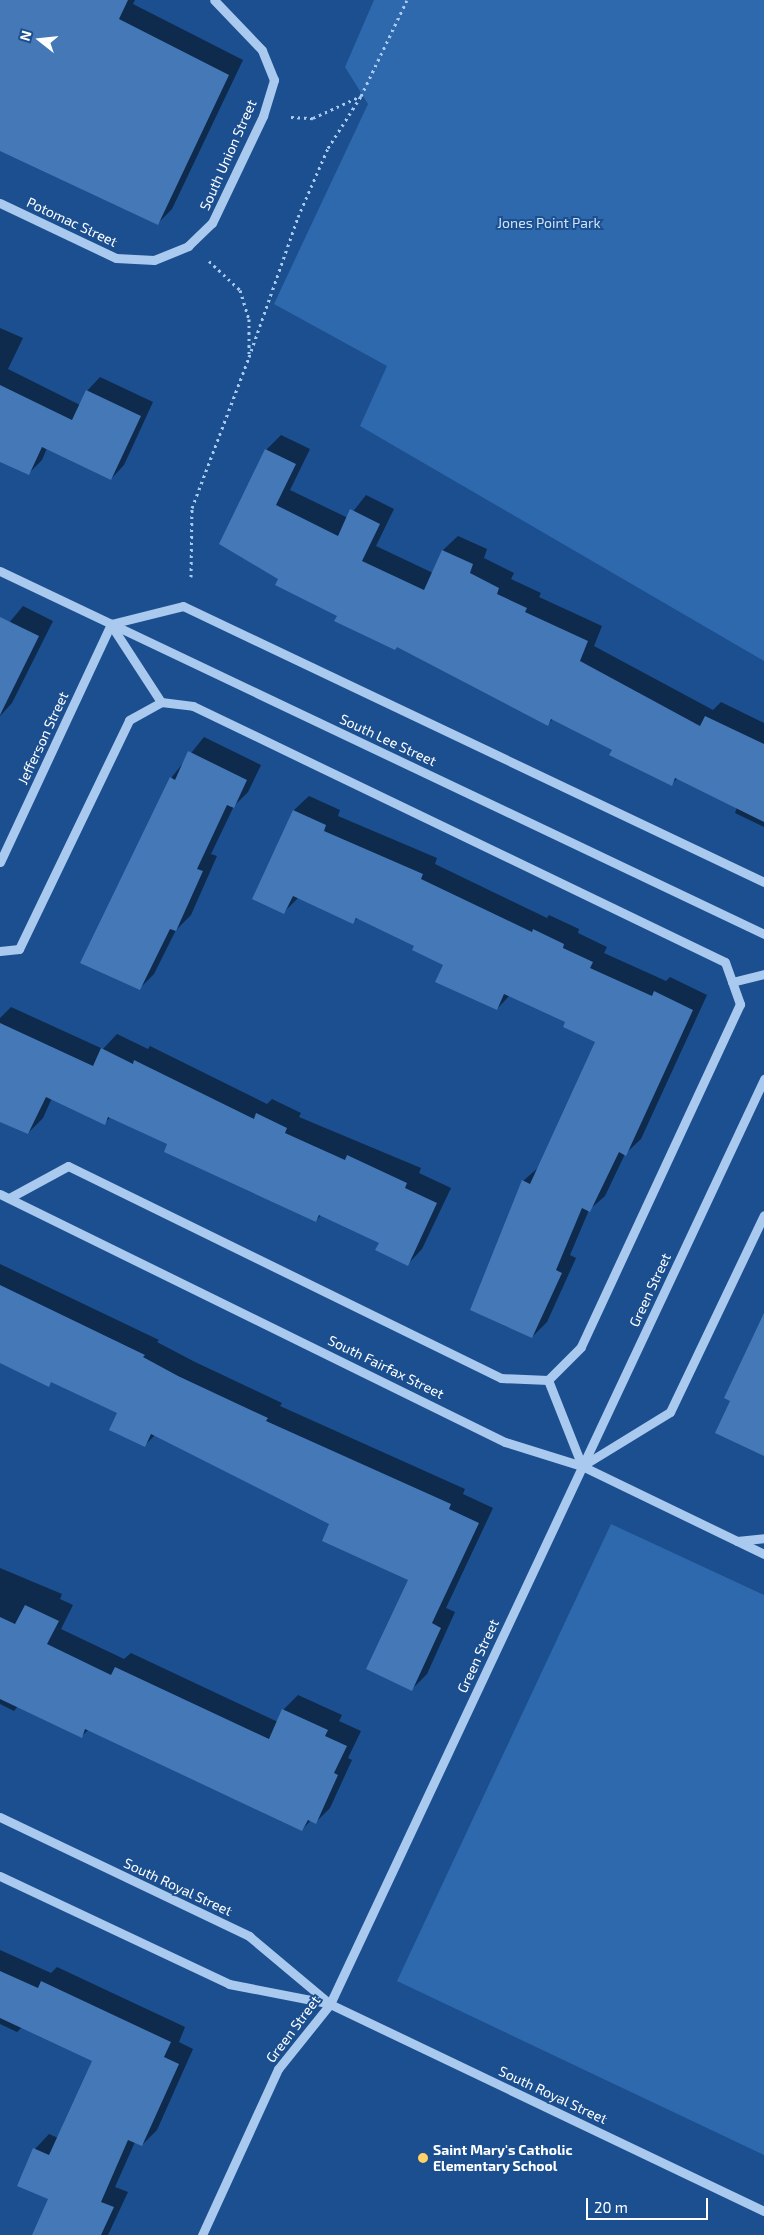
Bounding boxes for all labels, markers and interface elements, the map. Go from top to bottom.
north arrow [15,15,65,65]
text: N [16,29,35,43]
street label: South Union Street [196,97,260,213]
street label: Potomac Street [24,194,120,250]
park label: Jones Point Park [497,215,601,231]
street label: Jefferson Street [14,689,72,787]
street label: South Lee Street [337,710,439,770]
street label: Green Street [626,1250,674,1330]
street label: South Fairfax Street [325,1332,447,1402]
street label: Green Street [454,1616,502,1696]
street label: South Royal Street [121,1854,235,1920]
street label: Green Street [262,1992,324,2066]
street label: South Royal Street [496,2062,610,2128]
place label: Saint Mary's Catholic Elementary School [433,2142,573,2174]
marker: Saint Mary's Catholic Elementary School [417,2152,429,2164]
scale bar [589,2188,712,2220]
text: 20 m [594,2198,628,2216]

